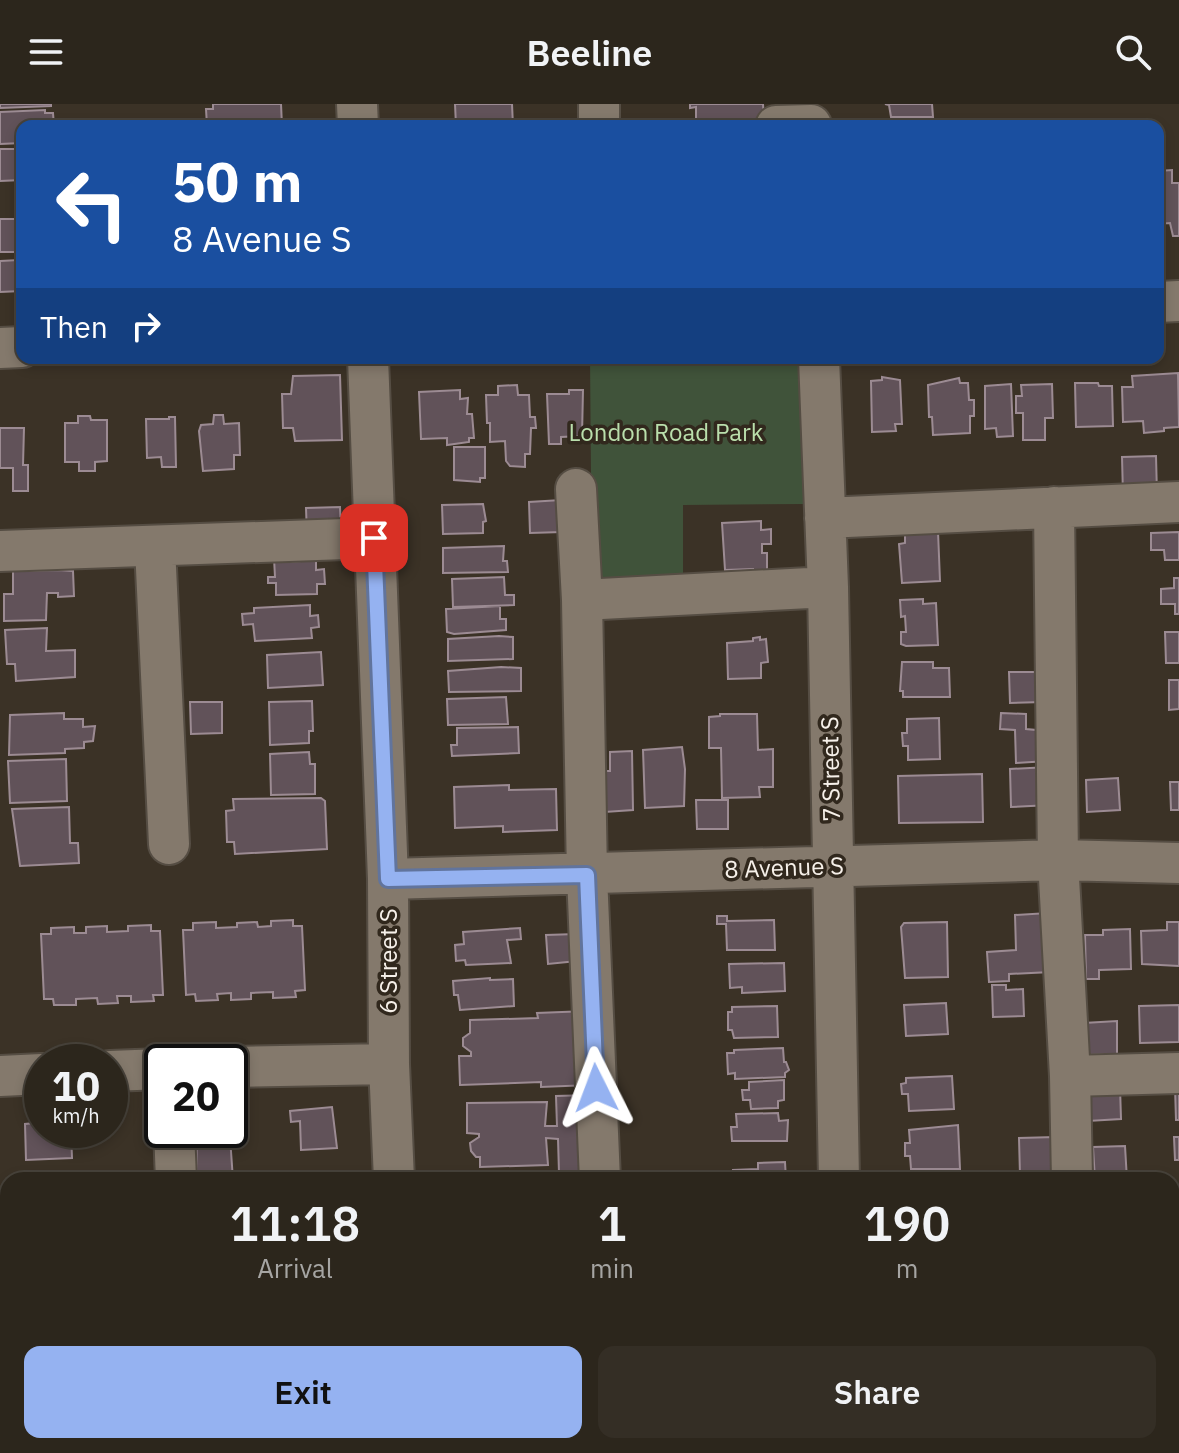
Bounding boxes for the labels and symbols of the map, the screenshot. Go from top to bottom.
park label: London Road Park [569,416,764,448]
pin [340,504,408,572]
street label: 7 Street S [813,716,847,822]
street label: 8 Avenue S [724,849,844,885]
street label: 6 Street S [372,908,404,1014]
speed limit sign: 20 [144,1044,248,1148]
position arrow [554,1046,638,1130]

